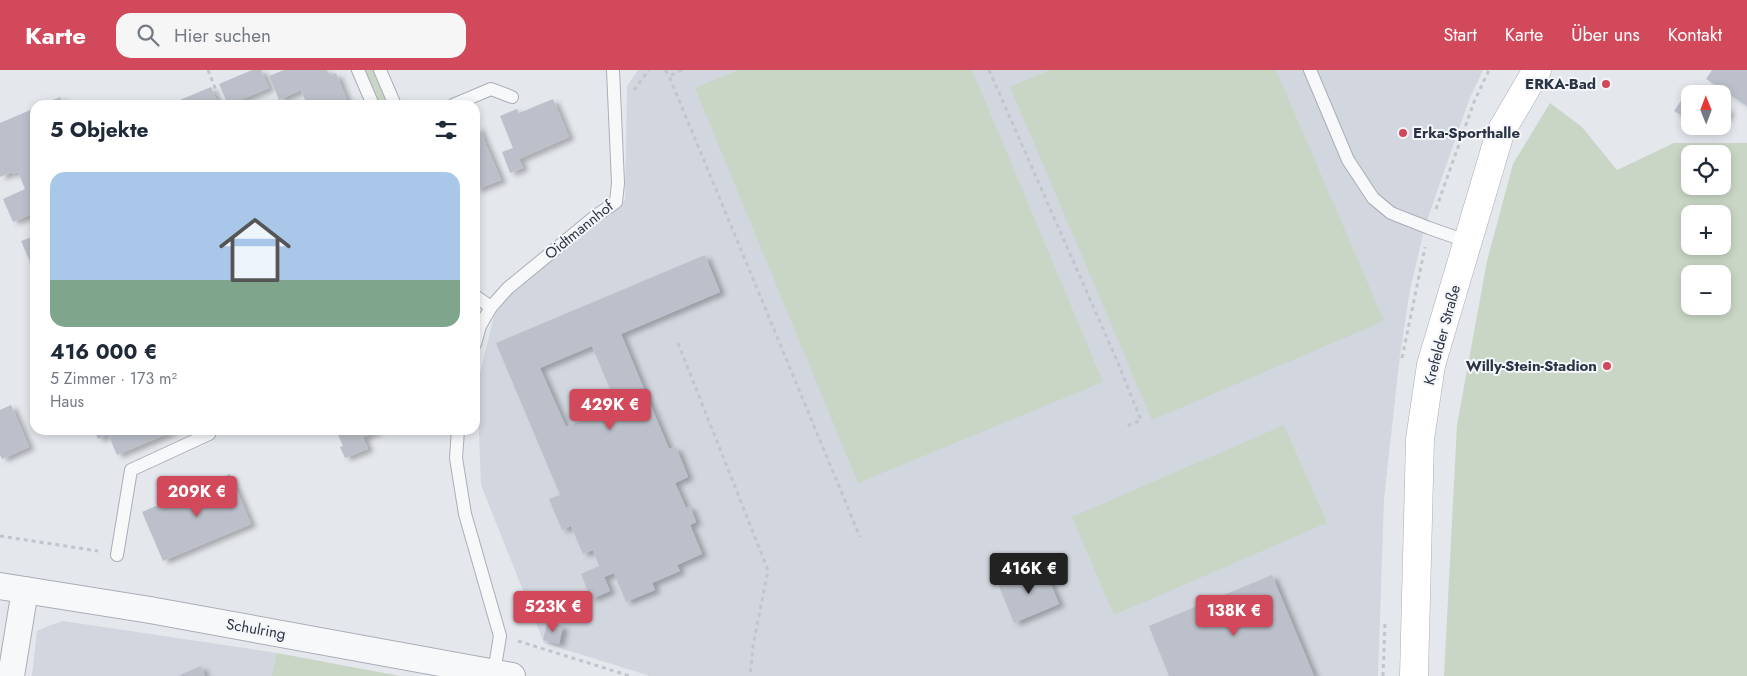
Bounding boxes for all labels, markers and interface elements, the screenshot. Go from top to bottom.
search box [116,13,466,58]
text: Karte [25,18,86,53]
icon: search [134,21,162,49]
text: Hier suchen [174,22,271,49]
text: Start [1443,22,1477,48]
text: Karte [1505,22,1543,48]
text: Über uns [1571,22,1640,48]
text: Kontakt [1668,22,1722,48]
place label: ERKA-Bad [1525,73,1596,95]
marker: ERKA-Bad [1600,78,1612,90]
north arrow [1681,85,1731,135]
map controls [1681,85,1731,315]
text: 5 Objekte [50,115,149,145]
icon: filters [432,116,460,144]
place label: Erka-Sporthalle [1413,122,1520,144]
marker: Erka-Sporthalle [1397,127,1409,139]
button: locate [1681,145,1731,195]
street label: Oidtmannhof [540,195,619,265]
icon: home [210,205,300,295]
button: + [1681,205,1731,255]
button: − [1681,265,1731,315]
street label: Krefelder Straße [1418,282,1466,388]
text: 416 000 € [50,337,157,367]
place label: Willy-Stein-Stadion [1466,355,1597,377]
marker: Willy-Stein-Stadion [1601,360,1613,372]
text: 5 Zimmer · 173 m² [50,367,177,390]
pin: 429K € [569,388,651,431]
text: Haus [50,390,84,413]
text: 429K € [581,393,639,416]
pin: 209K € [156,476,238,518]
text: 209K € [168,480,226,503]
pin: 416K € [988,552,1070,595]
text: 416K € [1001,557,1057,580]
pin: 523K € [512,590,594,633]
pin: 138K € [1193,594,1275,637]
text: 523K € [524,595,582,618]
text: 138K € [1207,599,1261,622]
street label: Schulring [225,613,287,645]

